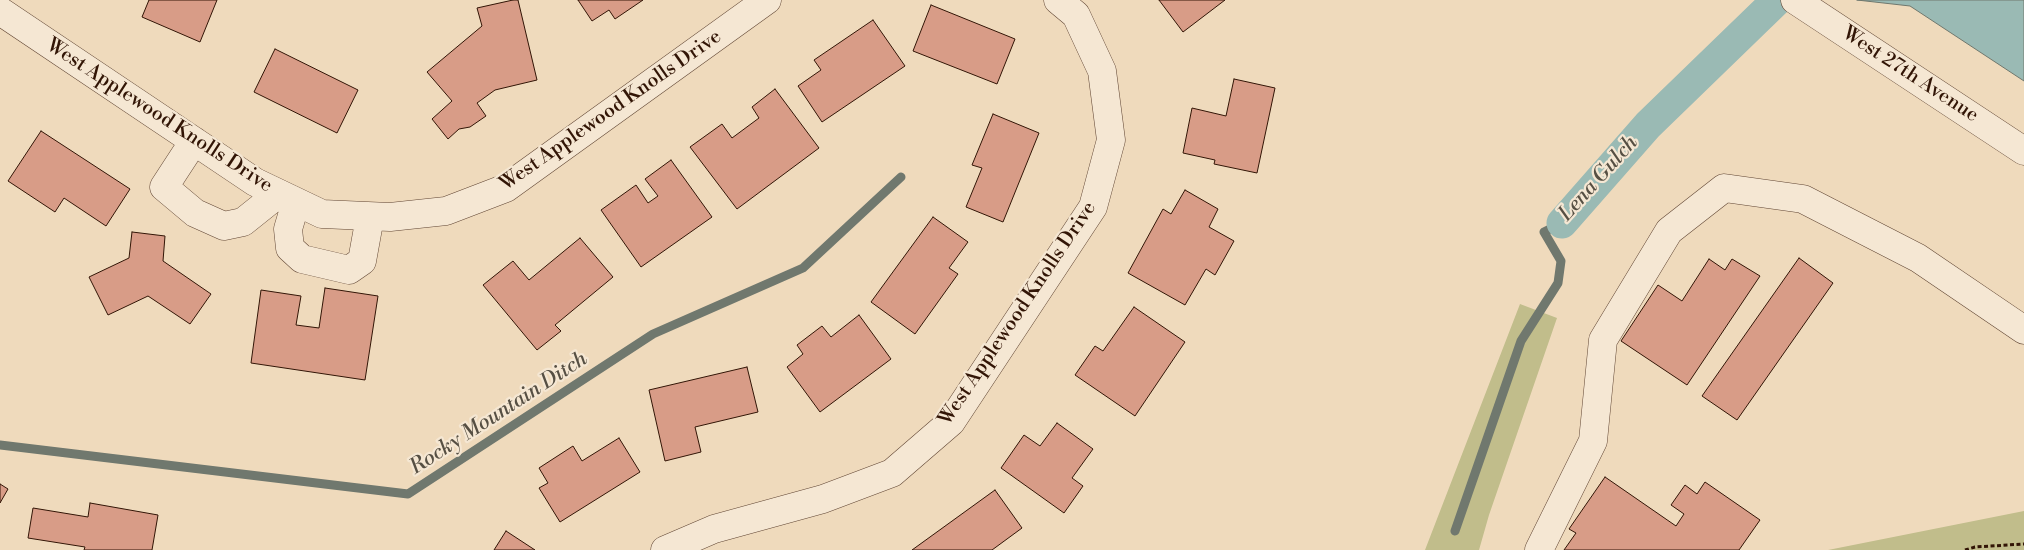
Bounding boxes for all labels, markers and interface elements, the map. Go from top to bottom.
street label: West 27th Avenue [1837,22,1983,128]
street label: West Applewood Knolls Drive [496,25,726,197]
street label: West Applewood Knolls Drive [41,34,277,198]
water label: Lena Gulch [1554,131,1644,227]
street label: West Applewood Knolls Drive [934,198,1102,430]
water label: Rocky Mountain Ditch [405,347,593,481]

